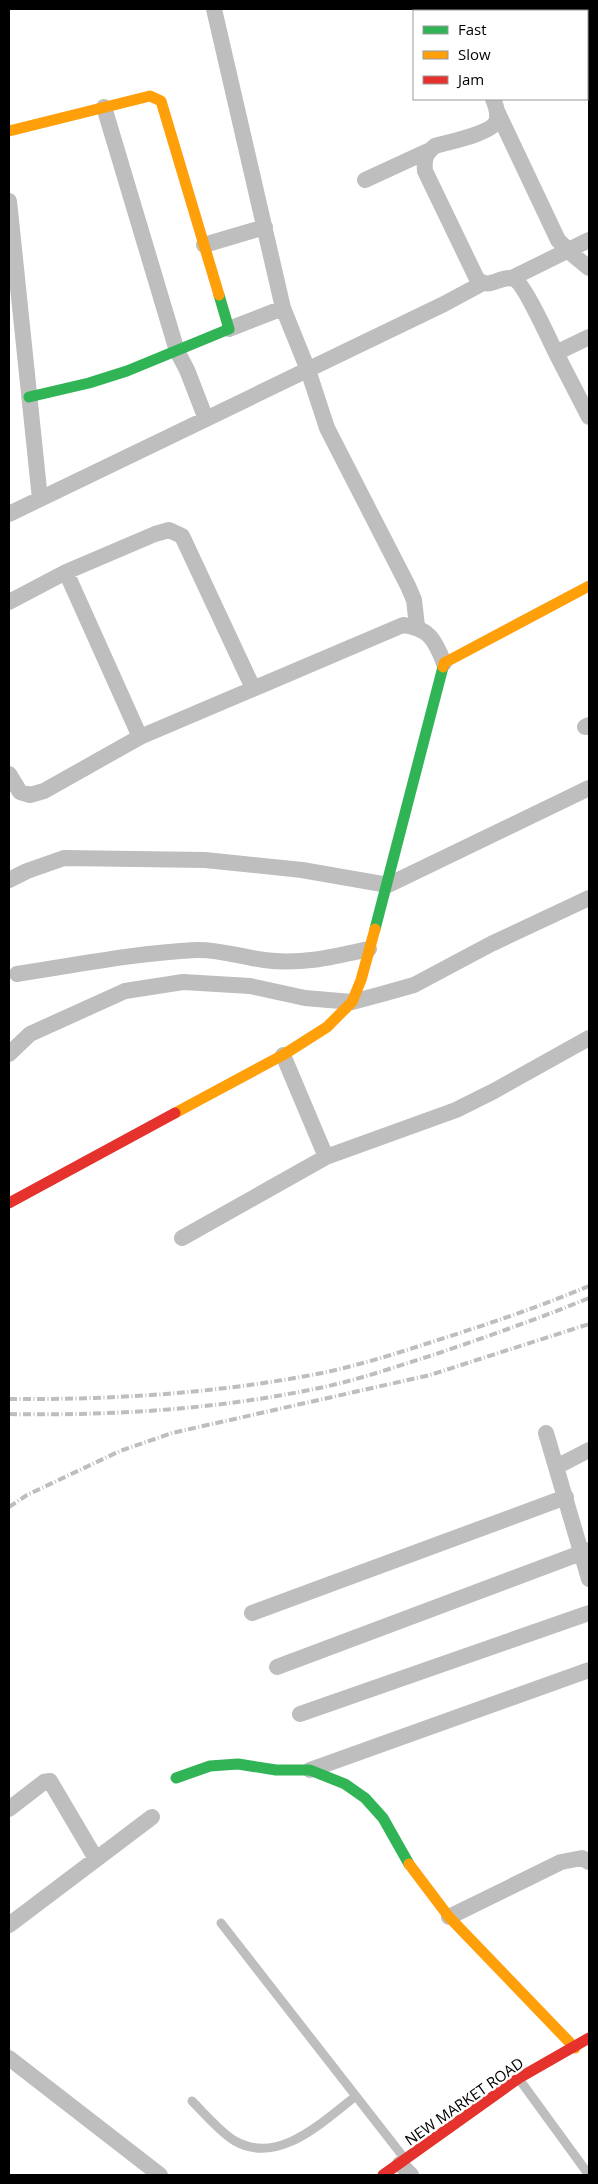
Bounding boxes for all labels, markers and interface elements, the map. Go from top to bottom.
legend [413,10,588,100]
text: Fast [458,19,487,39]
text: Slow [458,44,491,64]
text: Jam [456,69,484,89]
street label: NEW MARKET ROAD [401,2052,527,2150]

